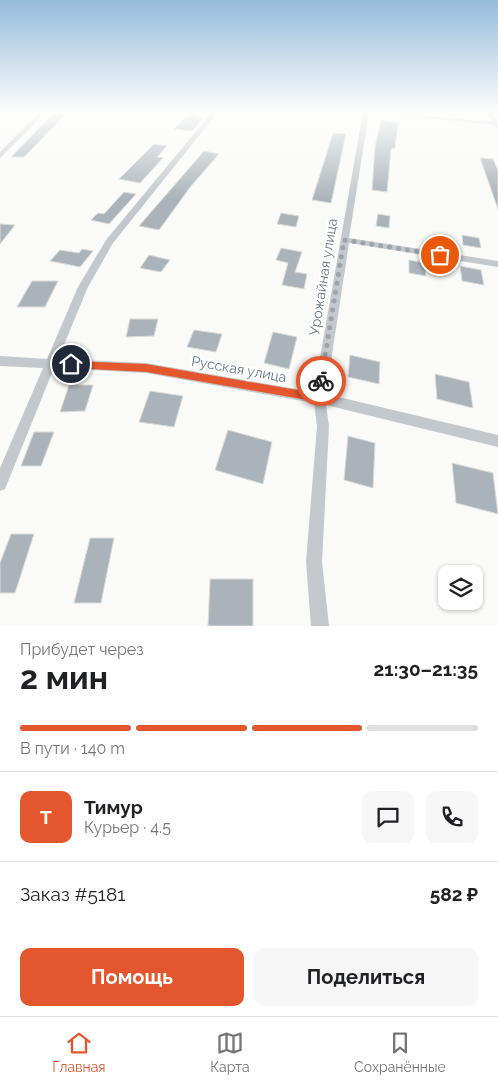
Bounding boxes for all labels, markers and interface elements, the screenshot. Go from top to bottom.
street label: Урожайная улица [306,217,340,337]
pin [419,234,461,276]
icon: bag [426,241,454,269]
pin [50,343,92,385]
icon: home [57,350,85,378]
street label: Русская улица [190,353,288,385]
courier [296,356,346,406]
icon: bike [307,367,335,395]
map controls [438,565,483,610]
button: layers [438,565,483,610]
text: Прибудет через [20,640,144,659]
text: 21:30–21:35 [374,658,478,680]
text: 2 мин [20,659,108,696]
text: В пути · 140 m [20,739,125,758]
button: chat [362,791,414,843]
button: phone [426,791,478,843]
text: Тимур [84,796,143,818]
text: Т [40,806,52,828]
text: Курьер · 4.5 [84,818,171,837]
text: Заказ #5181 [20,883,125,905]
text: 582 ₽ [430,883,478,905]
button: Помощь [20,948,244,1006]
button: Поделиться [254,948,478,1006]
tab: Главная [52,1029,106,1075]
tab: Карта [210,1029,250,1075]
tab: Сохранённые [354,1029,446,1075]

